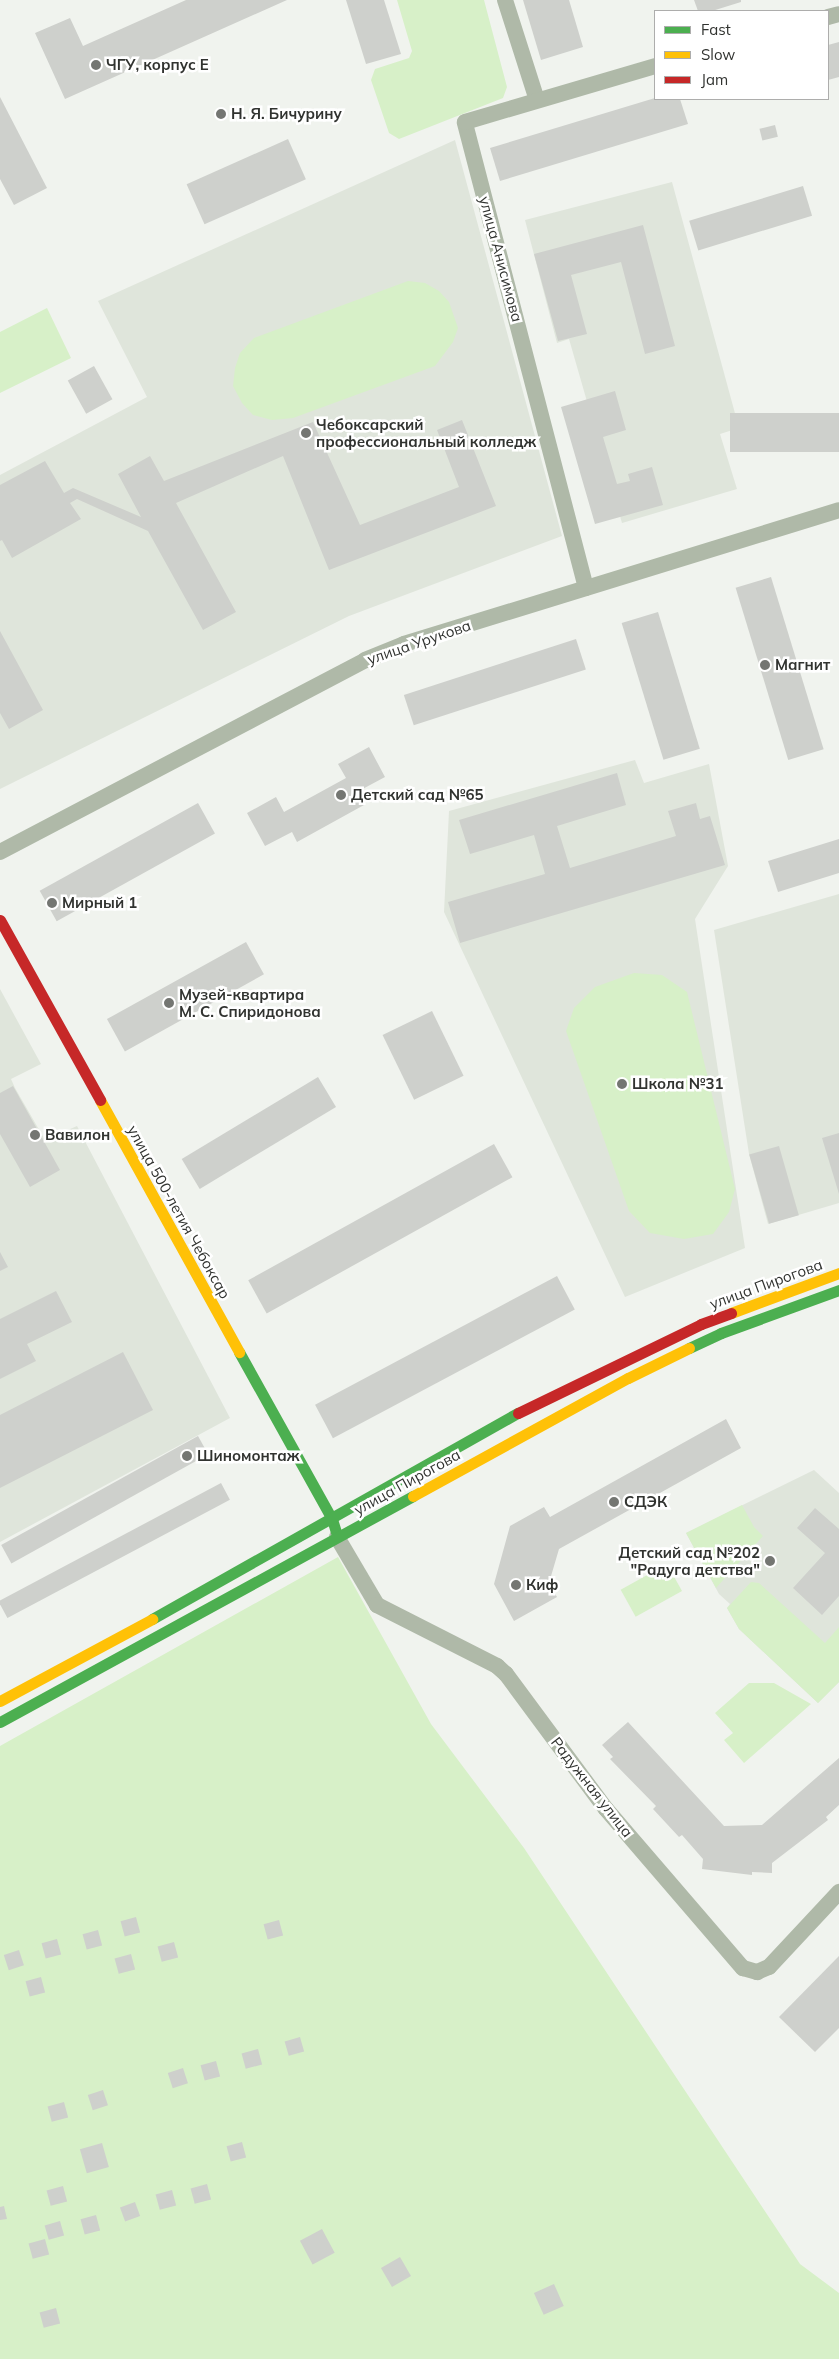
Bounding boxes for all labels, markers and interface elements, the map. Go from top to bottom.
legend [654,10,829,100]
text: Fast [701,20,731,39]
text: Slow [701,45,735,64]
place label: ЧГУ, корпус Е [106,56,209,74]
marker: ЧГУ, корпус Е [90,59,102,71]
text: Jam [701,70,728,89]
place label: Н. Я. Бичурину [231,105,342,123]
marker: Н. Я. Бичурину [215,108,227,120]
street label: улица Анисимова [476,194,526,324]
place label: Чебоксарский профессиональный колледж [316,415,536,450]
marker: Чебоксарский профессиональный колледж [300,427,312,439]
street label: улица Урукова [365,616,473,668]
place label: Магнит [775,656,830,674]
marker: Магнит [759,659,771,671]
place label: Детский сад №65 [351,786,483,804]
marker: Детский сад №65 [335,789,347,801]
place label: Мирный 1 [62,894,137,912]
marker: Мирный 1 [46,897,58,909]
place label: Музей-квартира М. С. Спиридонова [179,985,321,1020]
marker: Музей-квартира М. С. Спиридонова [163,997,175,1009]
place label: Школа №31 [632,1075,723,1093]
marker: Школа №31 [616,1078,628,1090]
street label: улица 500-летия Чебоксар [124,1122,234,1302]
place label: Вавилон [45,1126,110,1144]
marker: Вавилон [29,1129,41,1141]
street label: улица Пирогова [707,1255,825,1313]
street label: улица Пирогова [351,1445,463,1519]
place label: Шиномонтаж [197,1447,299,1465]
marker: Шиномонтаж [181,1450,193,1462]
place label: СДЭК [624,1493,667,1511]
marker: СДЭК [608,1496,620,1508]
place label: Детский сад №202 "Радуга детства" [619,1543,760,1578]
marker: Детский сад №202 "Радуга детства" [764,1555,776,1567]
place label: Киф [526,1576,558,1594]
marker: Киф [510,1579,522,1591]
street label: Радужная улица [547,1733,637,1841]

